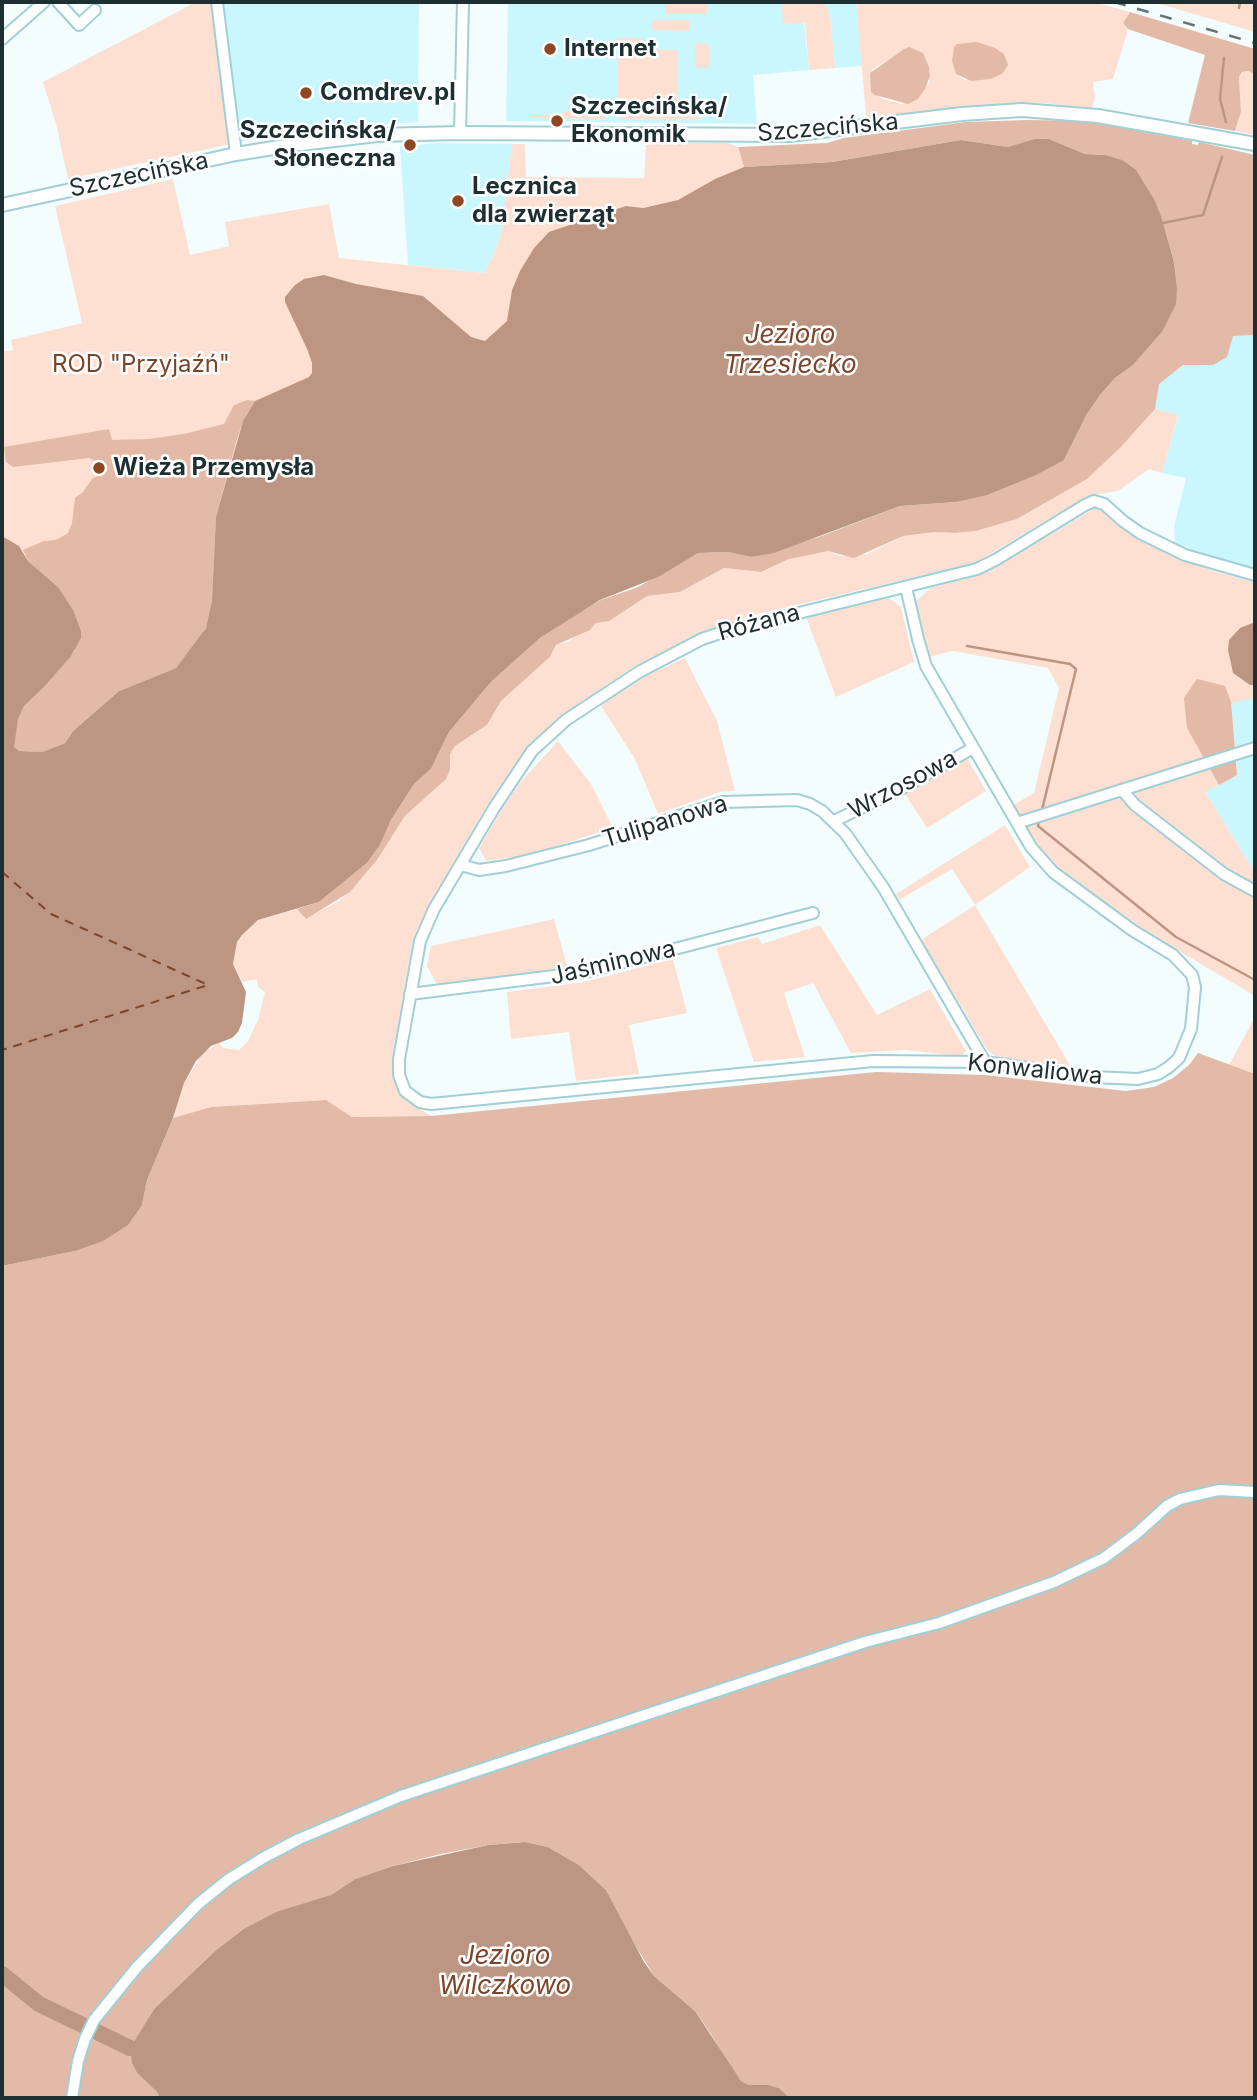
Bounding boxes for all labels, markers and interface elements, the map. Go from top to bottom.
place label: Internet [564,35,657,63]
marker: Internet [542,41,558,57]
place label: Comdrev.pl [320,79,456,107]
marker: Comdrev.pl [298,85,314,101]
place label: Szczecińska/ Ekonomik [571,93,727,149]
street label: Szczecińska [756,107,900,149]
marker: Szczecińska/ Ekonomik [549,113,565,129]
place label: Szczecińska/ Słoneczna [240,117,396,173]
marker: Szczecińska/ Słoneczna [402,137,418,153]
street label: Szczecińska [67,146,211,204]
place label: Lecznica dla zwierząt [472,173,614,229]
marker: Lecznica dla zwierząt [450,193,466,209]
water label: Jezioro Trzesiecko [723,319,857,380]
park label: ROD "Przyjaźń" [52,351,230,379]
place label: Wieża Przemysła [113,454,314,482]
marker: Wieża Przemysła [91,460,107,476]
street label: Różana [715,598,803,648]
street label: Wrzosowa [844,744,962,826]
street label: Tulipanowa [599,789,731,855]
street label: Jaśminowa [547,935,679,991]
street label: Konwaliowa [966,1049,1104,1091]
water label: Jezioro Wilczkowo [439,1940,571,2002]

